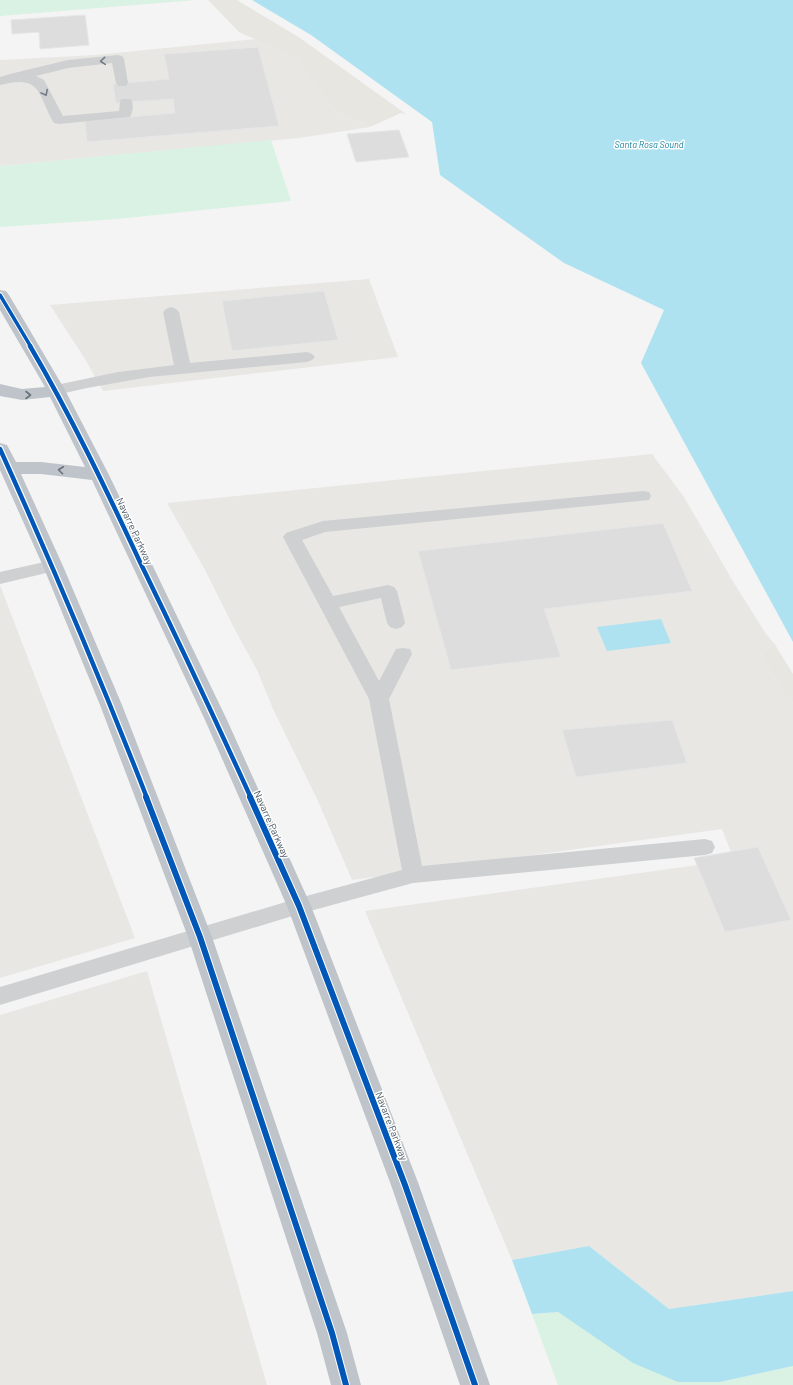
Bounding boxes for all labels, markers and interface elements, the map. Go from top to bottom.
one-way arrow [100,56,106,65]
one-way arrow [40,89,48,97]
water label: Santa Rosa Sound [615,139,684,150]
one-way arrow [25,391,31,399]
one-way arrow [58,466,64,475]
street label: Navarre Parkway [114,496,156,567]
street label: Navarre Parkway [252,788,292,860]
street label: Navarre Parkway [373,1090,411,1162]

